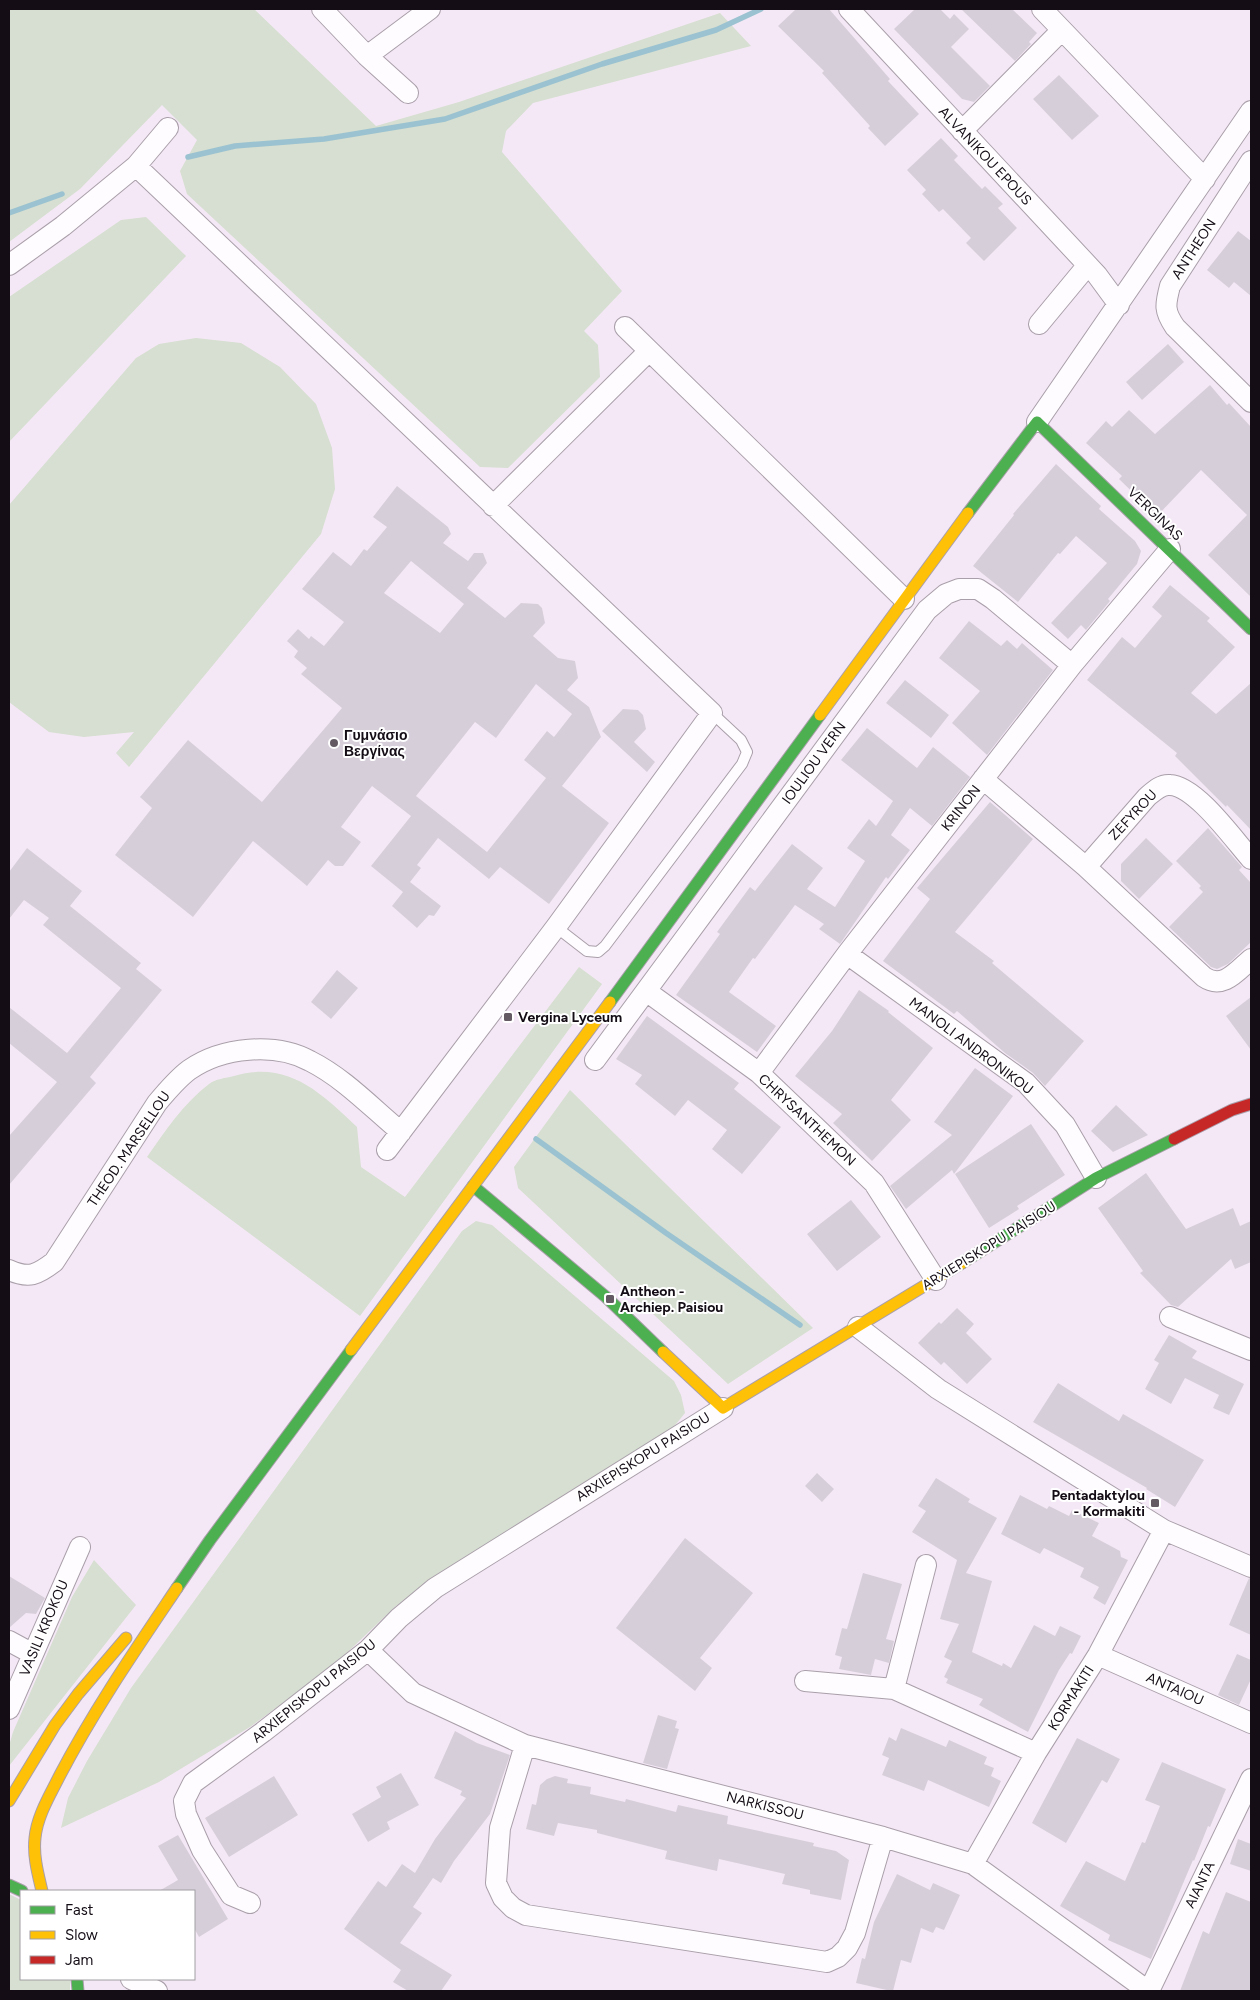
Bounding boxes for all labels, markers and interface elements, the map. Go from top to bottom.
street label: ALVANIKOU EPOUS [935,103,1035,209]
street label: ANTHEON [1168,216,1220,282]
street label: VERGINAS [1124,484,1186,544]
street label: IOULIOU VERN [778,719,850,807]
place label: Γυμνάσιο Βεργίνας [344,727,408,760]
marker: Γυμνάσιο Βεργίνας [328,737,340,749]
street label: KRINON [938,782,984,834]
street label: ZEFYROU [1105,786,1161,844]
street label: MANOLI ANDRONIKOU [906,994,1036,1098]
place label: Vergina Lyceum [518,1009,622,1026]
marker: Vergina Lyceum [502,1011,514,1023]
street label: CHRYSANTHEMON [755,1071,859,1169]
street label: THEOD. MARSELLOU [84,1088,174,1210]
street label: ARXIEPISKOPU PAISIOU [919,1198,1059,1294]
place label: Antheon - Archiep. Paisiou [620,1283,723,1316]
marker: Antheon - Archiep. Paisiou [604,1293,616,1305]
street label: ARXIEPISKOPU PAISIOU [573,1409,713,1505]
place label: Pentadaktylou - Kormakiti [1051,1487,1145,1520]
marker: Pentadaktylou - Kormakiti [1149,1497,1161,1509]
street label: VASILI KROKOU [16,1577,72,1679]
street label: ARXIEPISKOPU PAISIOU [248,1636,380,1746]
street label: KORMAKITI [1044,1662,1098,1734]
street label: ANTAIOU [1144,1669,1206,1709]
street label: NARKISSOU [724,1788,806,1824]
street label: AIANTA [1181,1858,1219,1911]
legend [20,1890,195,1980]
text: Fast [65,1901,94,1919]
text: Slow [65,1926,98,1944]
text: Jam [65,1951,93,1969]

